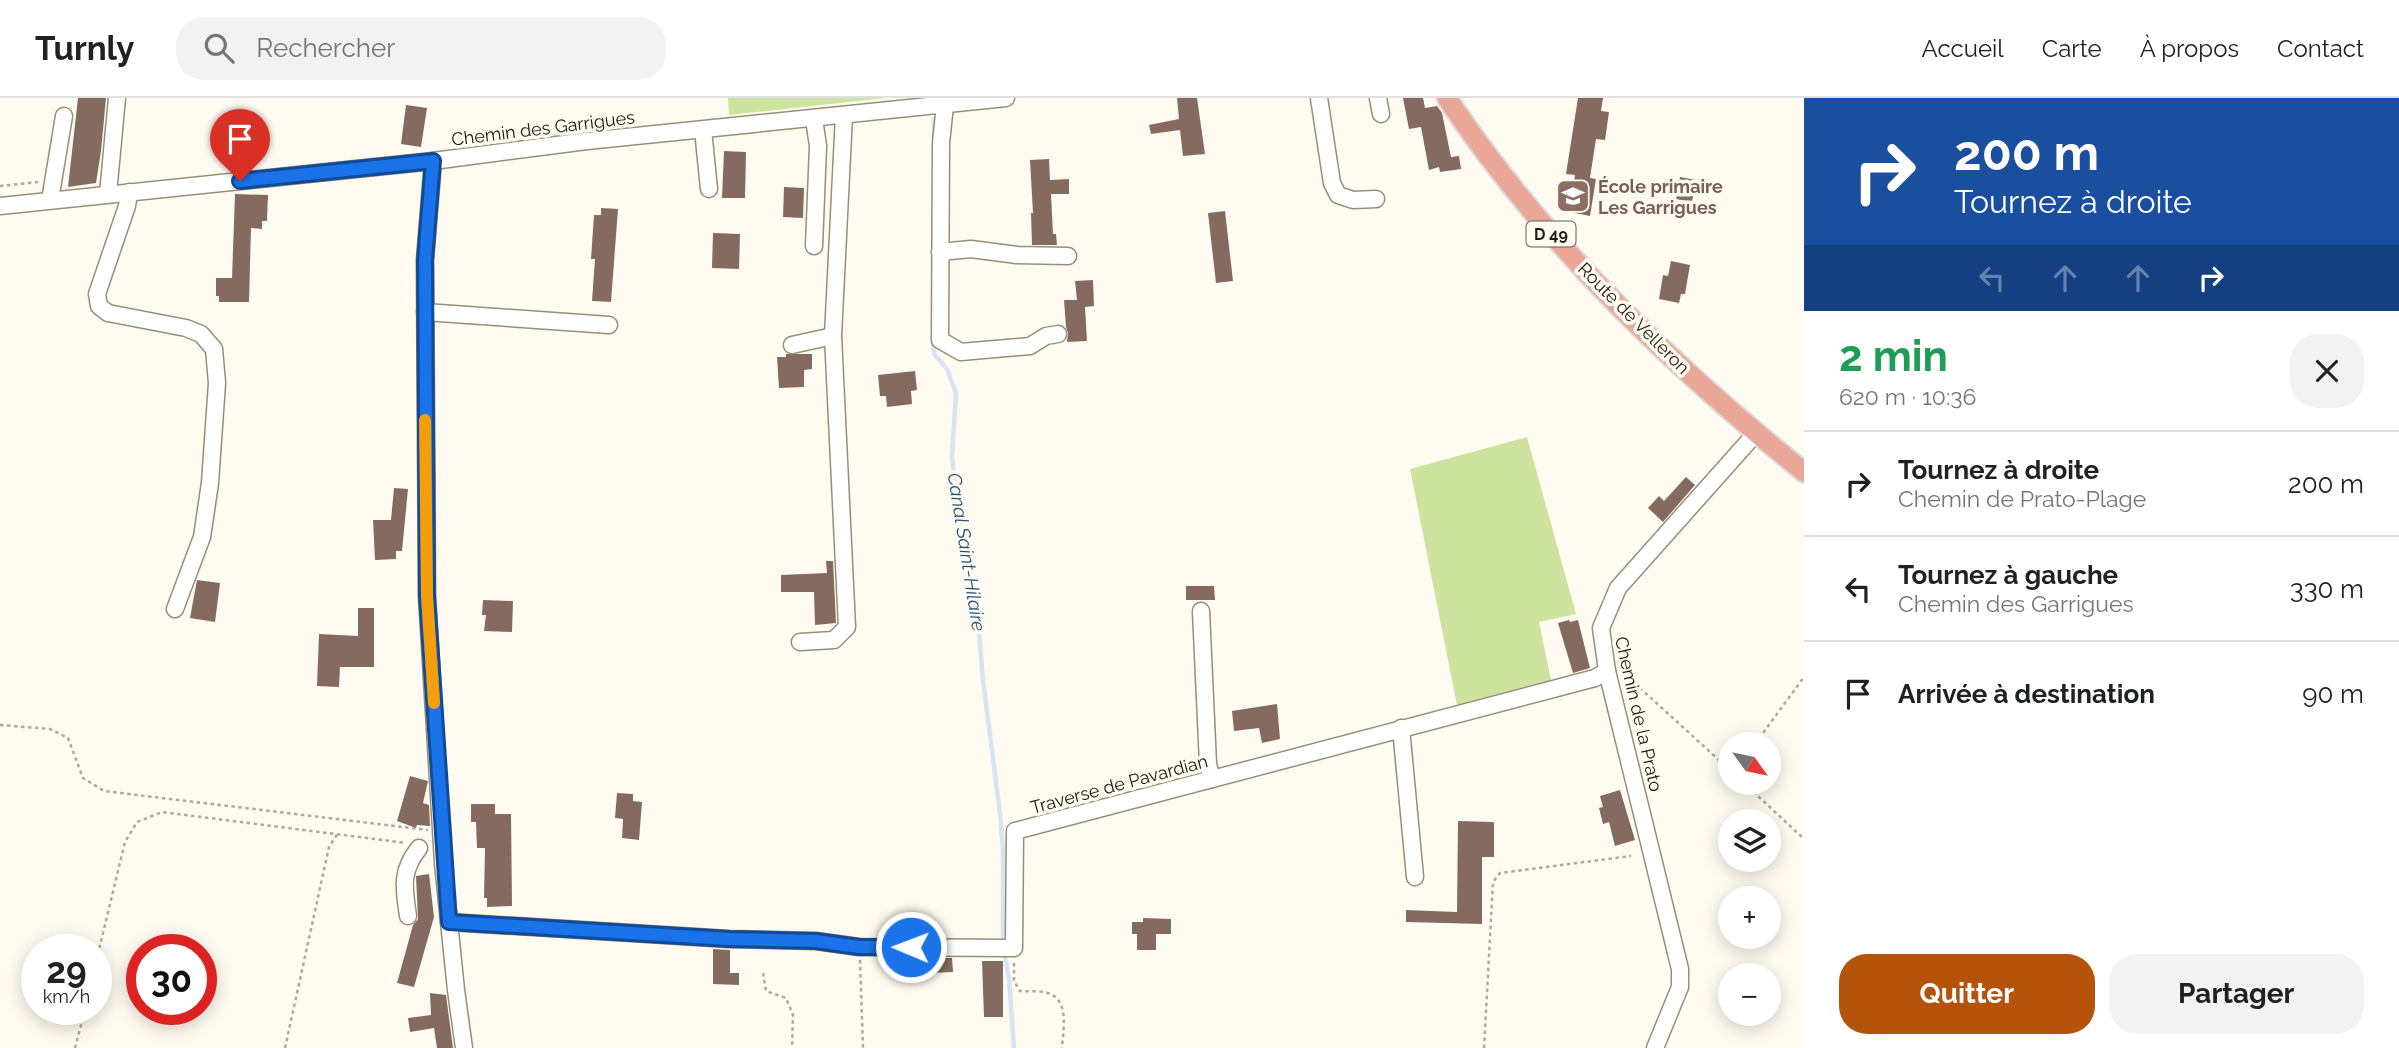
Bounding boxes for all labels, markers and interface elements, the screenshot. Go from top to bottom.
search box [176,17,666,80]
text: Turnly [35,29,134,68]
icon: search [200,29,238,67]
text: Rechercher [256,33,395,63]
text: Accueil [1922,34,2004,63]
text: Carte [2042,34,2102,63]
text: À propos [2140,34,2239,63]
text: Contact [2277,34,2364,63]
street label: Chemin des Garrigues [450,106,636,150]
pin [210,109,270,181]
icon: arrive [221,120,259,158]
text: 200 m [1954,124,2099,181]
icon: right [1839,126,1930,217]
place label: École primaire Les Garrigues [1598,176,1723,218]
school or university icon: École primaire Les Garrigues [1554,177,1592,215]
text: Tournez à droite [1954,183,2192,220]
road number: D 49 [1526,222,1576,246]
street label: Route de Velleron [1574,258,1694,378]
icon: left [1973,259,2011,297]
icon: ahead [2046,259,2084,297]
icon: ahead [2119,259,2157,297]
icon: right [2192,259,2230,297]
text: 2 min [1839,332,1948,381]
button: close [2290,334,2364,408]
text: 620 m · 10:36 [1839,383,1976,410]
text: Tournez à droite [1898,455,2099,485]
icon: right [1839,465,1877,503]
text: 200 m [2288,469,2364,499]
water label: Canal Saint-Hilaire [944,471,990,633]
text: Chemin de Prato-Plage [1898,485,2146,512]
text: Tournez à gauche [1898,560,2118,590]
icon: left [1839,570,1877,608]
text: 330 m [2290,574,2364,604]
text: Chemin des Garrigues [1898,590,2134,617]
street label: Chemin de la Prato [1611,634,1667,794]
icon: arrive [1839,675,1877,713]
text: Arrivée à destination [1898,679,2155,709]
text: 90 m [2302,679,2364,709]
north arrow [1718,732,1782,794]
map controls [1718,732,1781,1026]
street label: Traverse de Pavardian [1028,750,1210,818]
button: layers [1718,809,1781,872]
button: + [1718,886,1781,949]
position arrow [874,910,948,984]
speed limit sign: 30 [126,934,217,1025]
text: 29 [46,950,87,991]
button: Quitter [1839,954,2095,1034]
button: Partager [2109,954,2364,1034]
button: − [1718,963,1781,1026]
text: km/h [43,986,90,1007]

